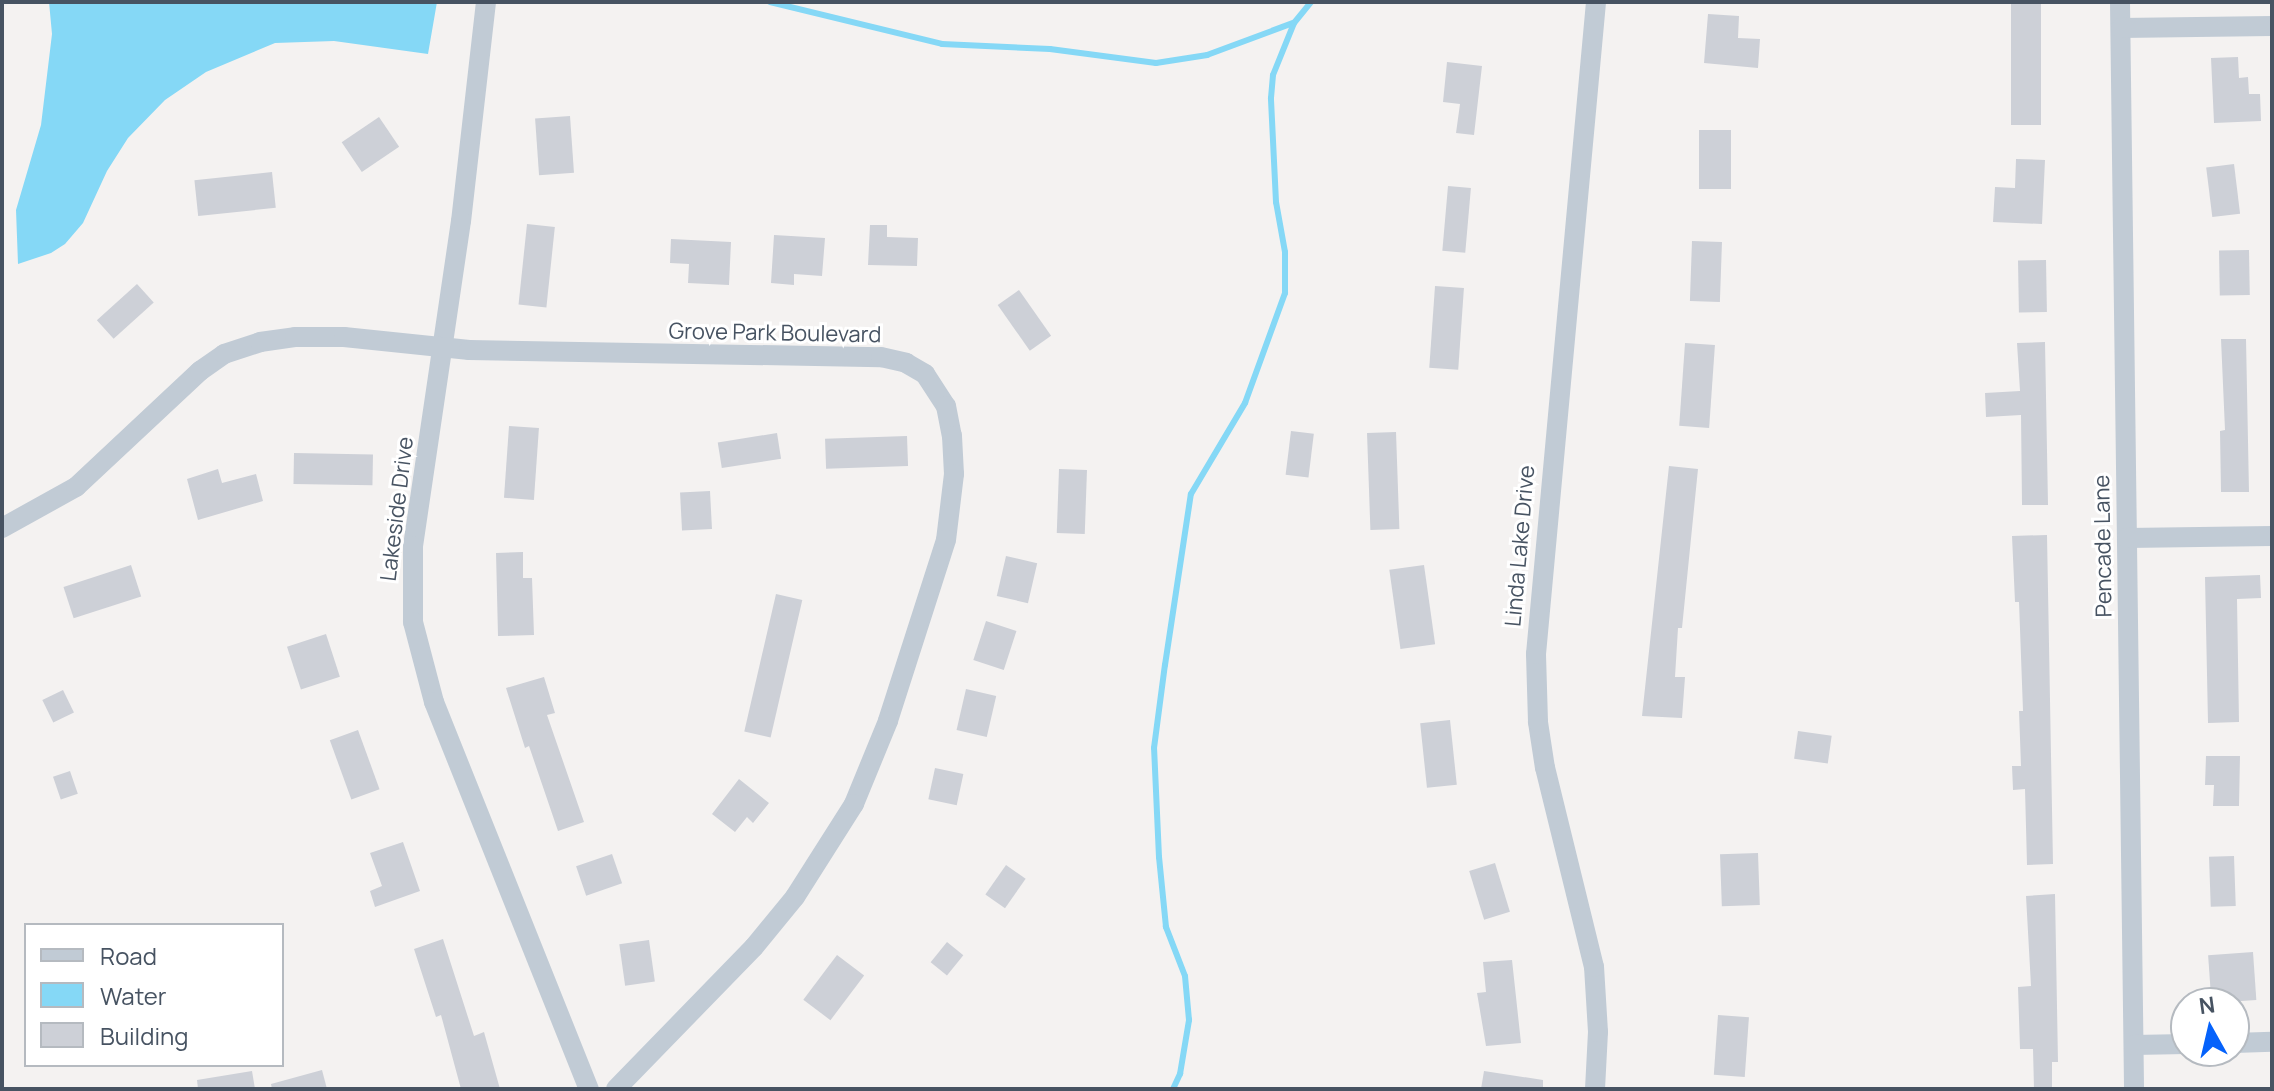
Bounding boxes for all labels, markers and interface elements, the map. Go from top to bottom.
street label: Grove Park Boulevard [668,318,882,348]
street label: Lakeside Drive [375,435,419,583]
street label: Linda Lake Drive [1500,464,1540,628]
street label: Pencade Lane [2089,474,2117,618]
legend [24,923,284,1067]
text: Road [100,939,157,972]
text: Water [100,979,167,1012]
north arrow [2170,987,2250,1067]
text: N [2197,989,2217,1021]
text: Building [100,1019,188,1052]

